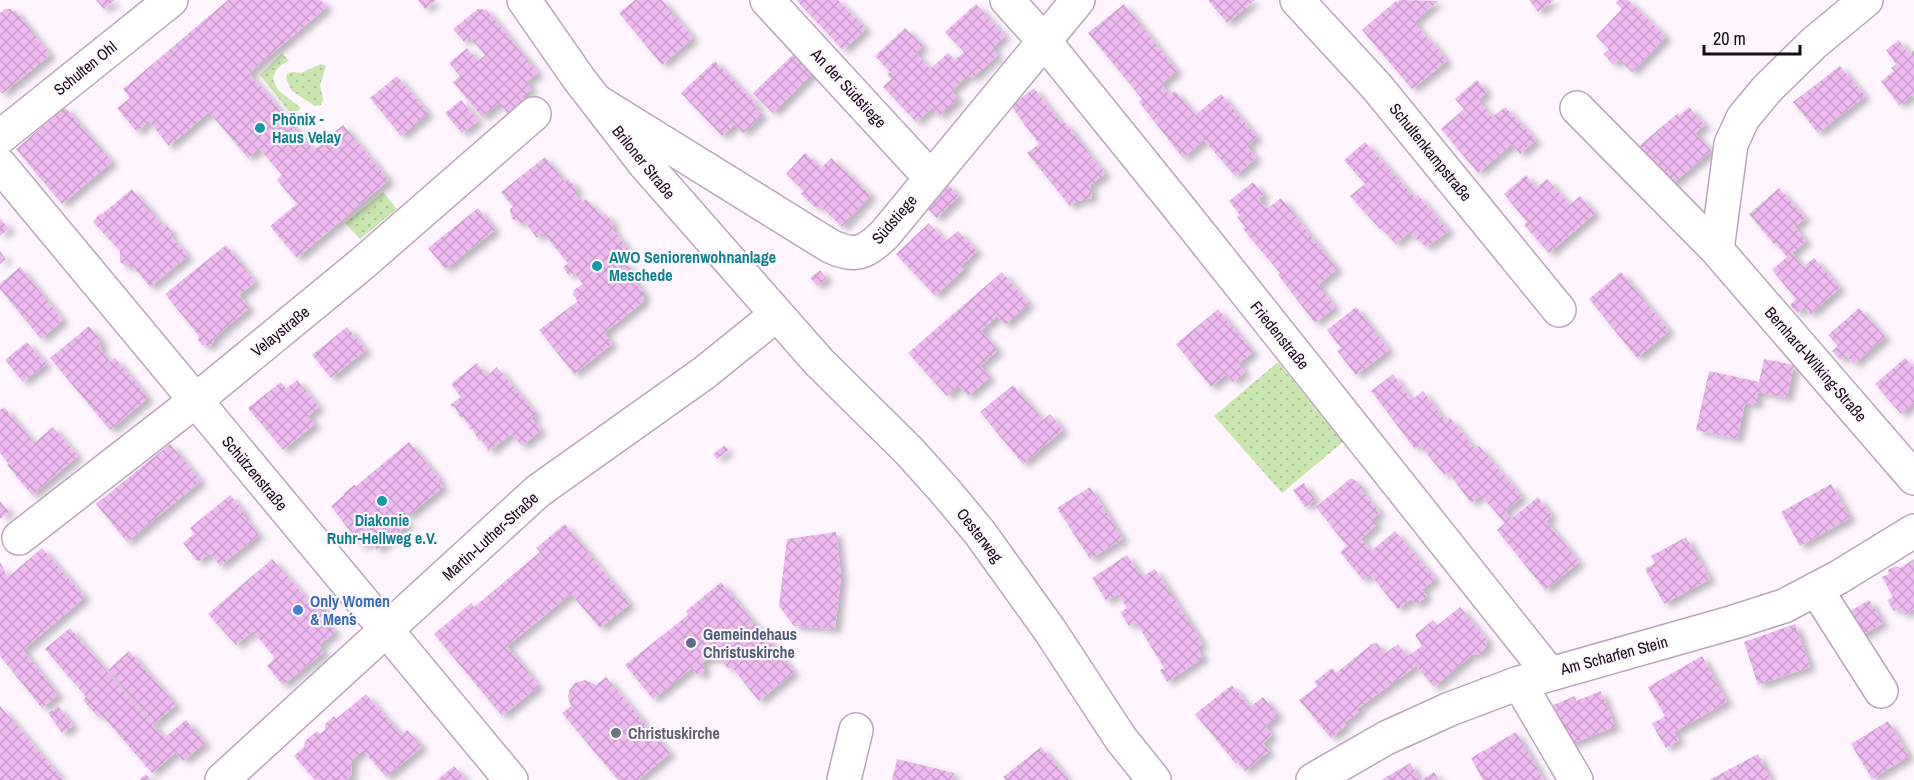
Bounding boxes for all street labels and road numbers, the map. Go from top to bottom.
street label: Schulten Ohl [49,36,121,100]
street label: An der Südstiege [806,43,892,133]
street label: Schultenkampstraße [1385,98,1477,206]
street label: Briloner Straße [607,121,681,203]
street label: Südstiege [866,189,922,249]
street label: Friedenstraße [1246,296,1314,374]
street label: Velaystraße [246,301,314,361]
street label: Bernhard-Wilking-Straße [1760,302,1872,426]
street label: Schützenstraße [217,431,293,515]
street label: Martin-Luther-Straße [437,487,543,585]
street label: Oesterweg [952,503,1009,567]
street label: Am Scharfen Stein [1557,630,1670,680]

